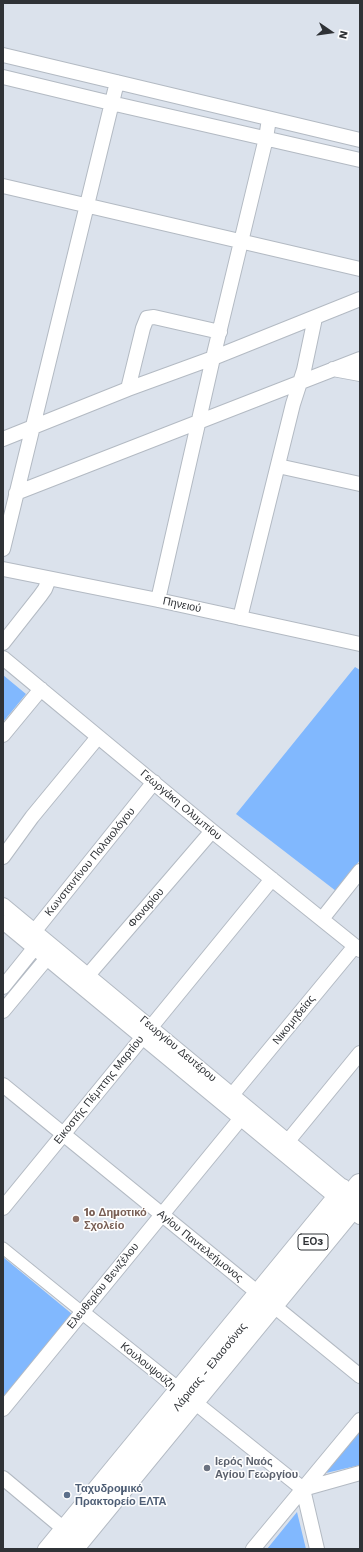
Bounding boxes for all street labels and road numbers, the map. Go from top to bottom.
street label: Πηνειού [162,594,202,616]
street label: Γεωργάκη Ολυμπίου [138,767,224,843]
street label: Κωνσταντίνου Παλαιολόγου [42,805,138,919]
street label: Φαναρίου [125,886,167,930]
street label: Νικομηδείας [270,993,318,1047]
street label: Γεωργίου Δευτέρου [137,1013,219,1085]
street label: Εικοστής Πέμπτης Μαρτίου [51,1033,147,1147]
street label: Αγίου Παντελεήμονος [154,1207,246,1285]
road number: ΕΟ3 [298,1234,328,1250]
street label: Ελευθερίου Βενιζέλου [64,1240,142,1332]
street label: Λάρισας - Ελασσόνας [170,1320,250,1414]
street label: Κουλουψούζη [118,1340,178,1392]

